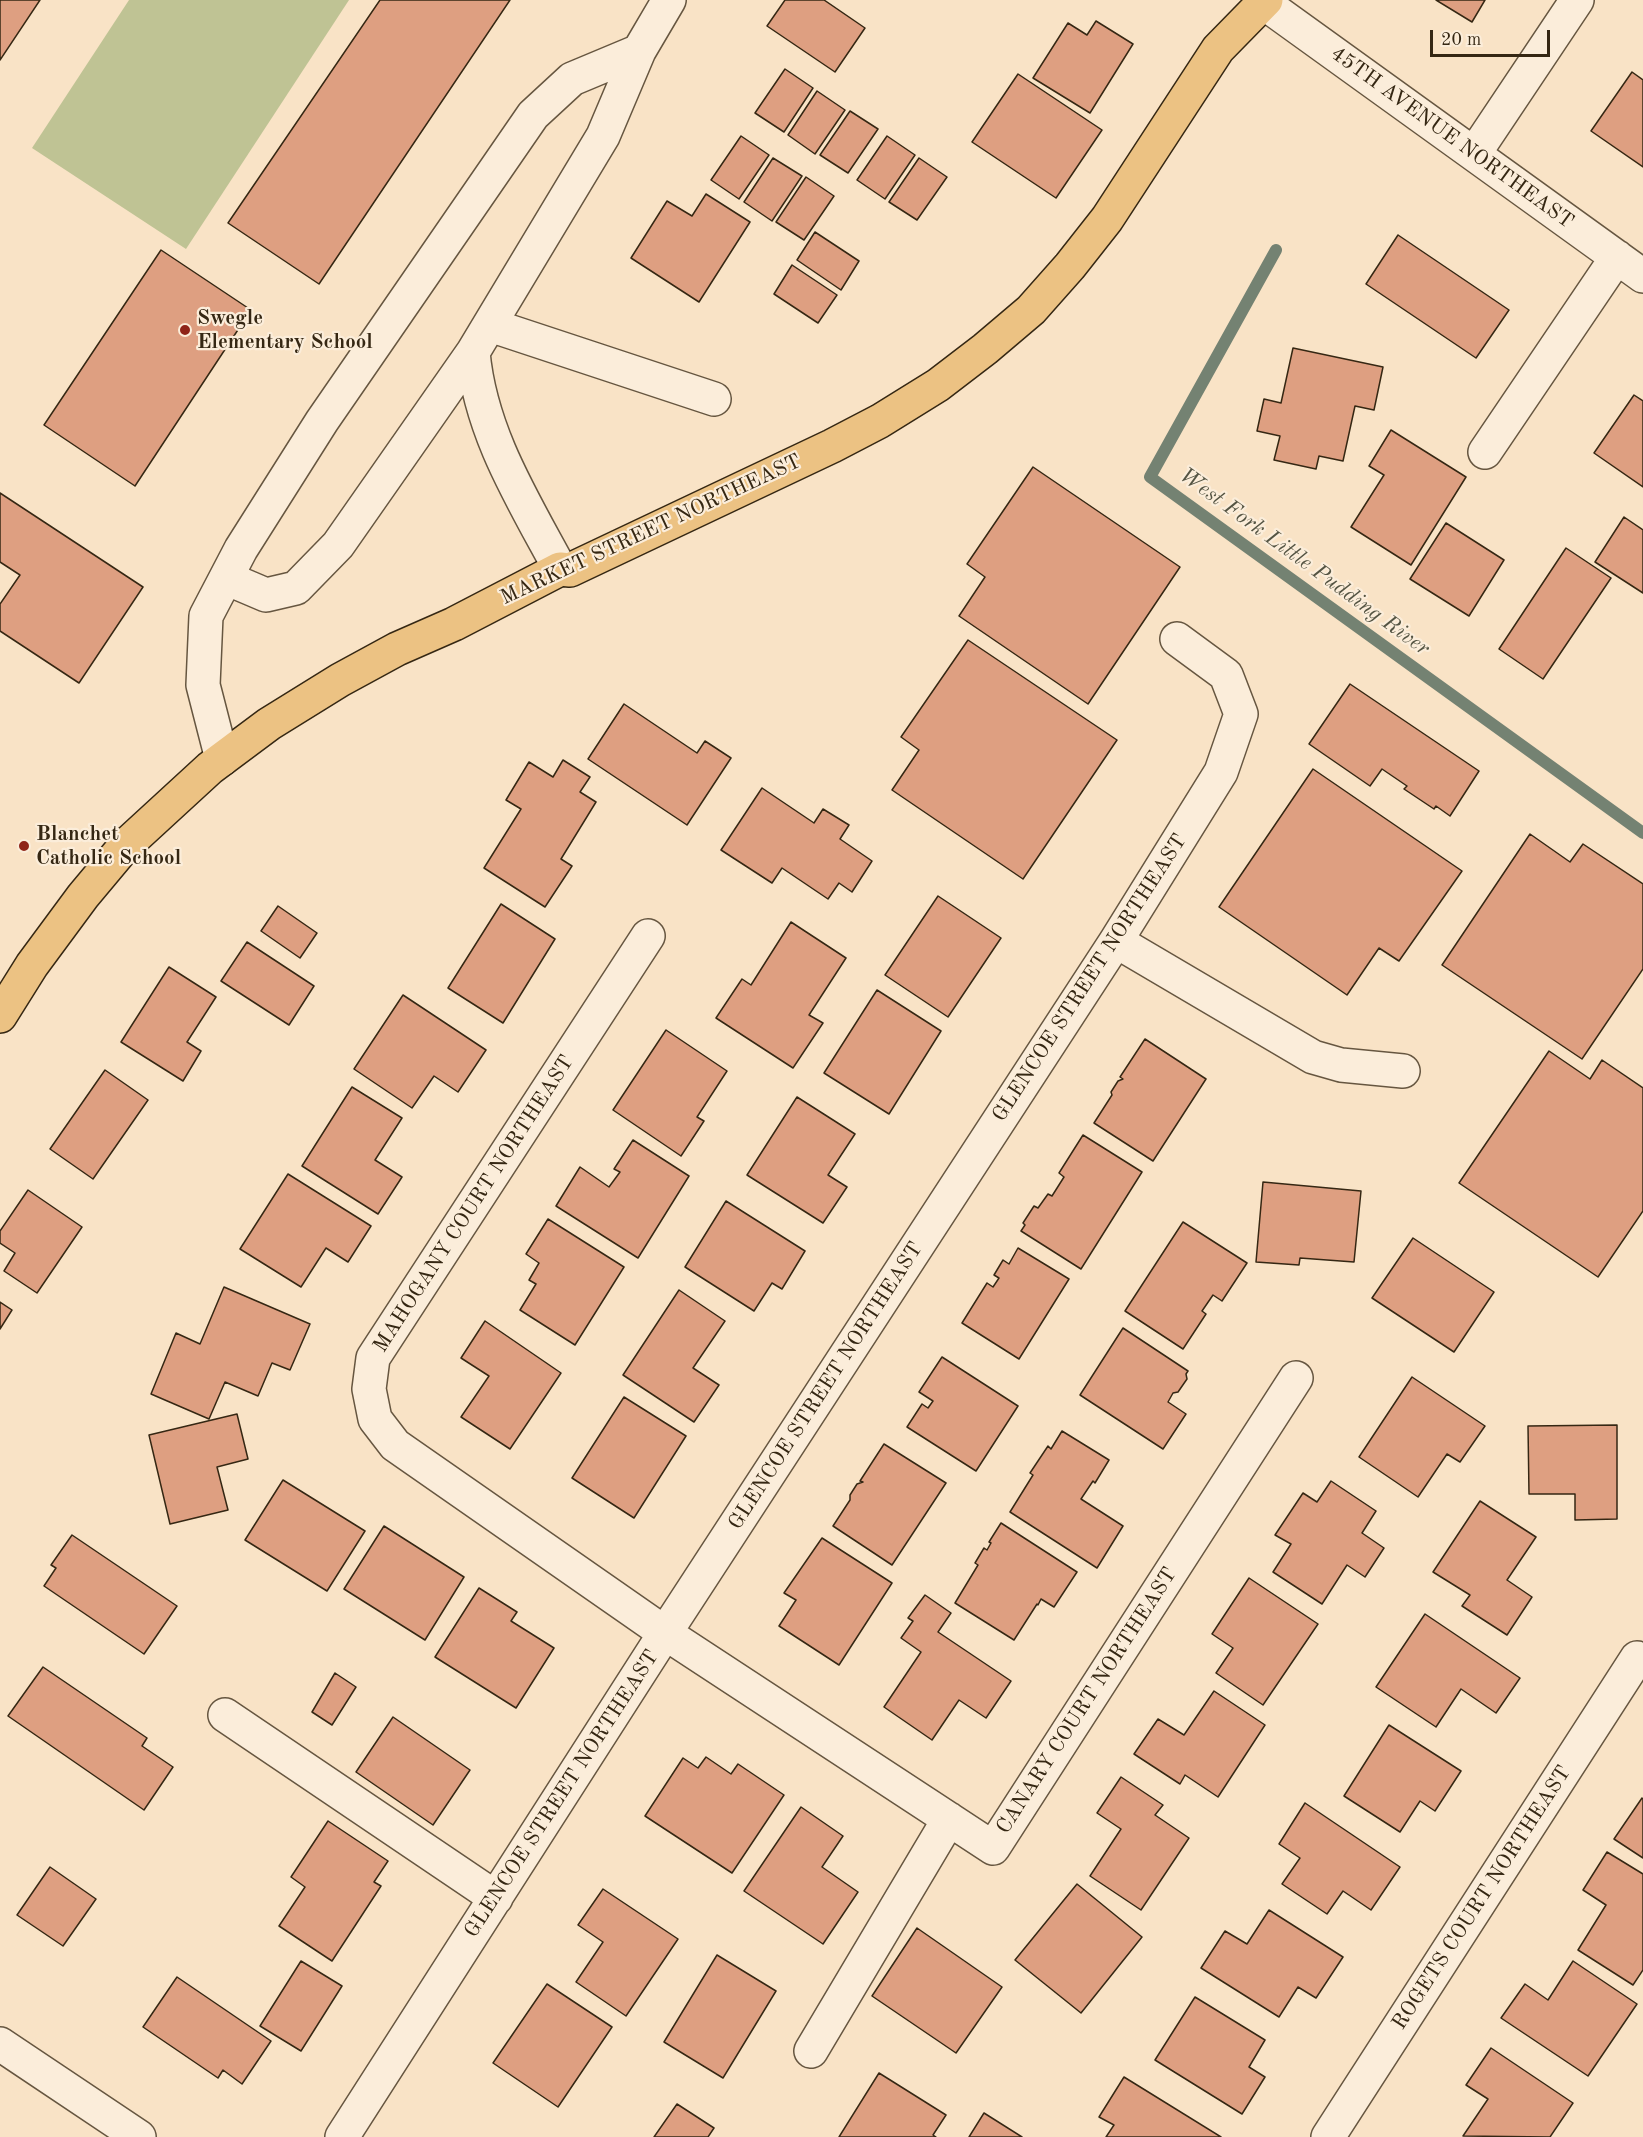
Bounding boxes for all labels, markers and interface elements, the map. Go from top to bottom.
scale bar [1433,18,1553,56]
text: 20 m [1441,31,1481,49]
street label: 45TH AVENUE NORTHEAST [1326,41,1578,235]
place label: Swegle Elementary School [197,305,373,355]
marker: Swegle Elementary School [178,323,192,337]
street label: MARKET STREET NORTHEAST [497,449,805,611]
water label: West Fork Little Pudding River [1173,462,1435,662]
place label: Blanchet Catholic School [36,821,181,871]
street label: GLENCOE STREET NORTHEAST [987,829,1193,1127]
marker: Blanchet Catholic School [17,839,31,853]
street label: MAHOGANY COURT NORTHEAST [368,1051,580,1357]
street label: GLENCOE STREET NORTHEAST [723,1237,929,1535]
street label: CANARY COURT NORTHEAST [991,1563,1183,1839]
street label: GLENCOE STREET NORTHEAST [459,1645,665,1943]
street label: ROGETS COURT NORTHEAST [1387,1761,1577,2035]

